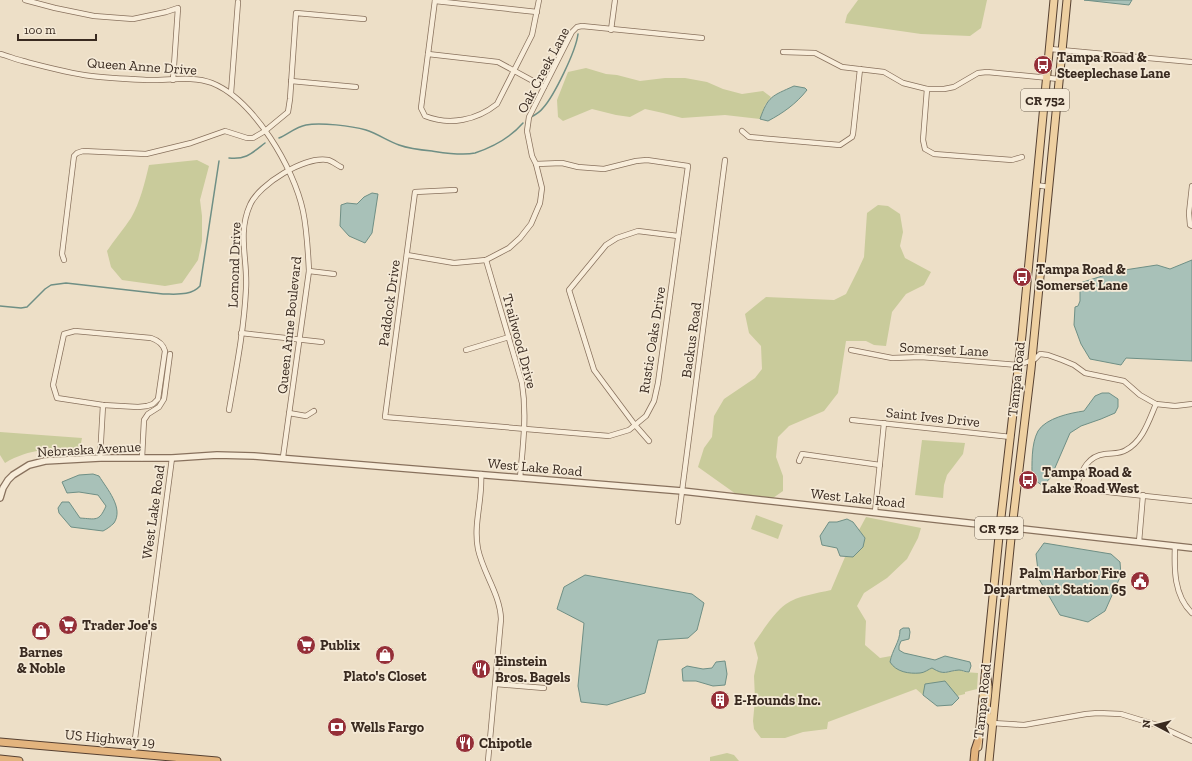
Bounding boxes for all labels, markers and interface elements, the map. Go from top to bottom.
scale bar [18,16,96,42]
text: 100 m [24,23,56,37]
street label: Oak Creek Lane [514,24,573,116]
place label: Tampa Road & Steeplechase Lane [1057,49,1170,82]
street label: Queen Anne Drive [87,54,198,79]
bus stop icon: Tampa Road & Steeplechase Lane [1032,54,1054,76]
road number: CR 752 [1021,89,1069,111]
street label: Lomond Drive [225,221,245,308]
street label: Queen Anne Boulevard [274,255,305,395]
street label: Paddock Drive [375,258,404,347]
place label: Tampa Road & Somerset Lane [1036,261,1128,294]
bus stop icon: Tampa Road & Somerset Lane [1011,266,1033,288]
street label: Rustic Oaks Drive [636,285,669,395]
street label: Trailwood Drive [499,292,540,391]
street label: Backus Road [678,301,705,379]
street label: Somerset Lane [899,339,989,360]
street label: Tampa Road [1004,341,1029,417]
street label: Saint Ives Drive [885,404,981,431]
street label: Nebraska Avenue [37,438,142,461]
street label: West Lake Road [487,455,583,480]
street label: West Lake Road [138,464,169,560]
place label: Tampa Road & Lake Road West [1042,464,1140,497]
bus stop icon: Tampa Road & Lake Road West [1017,469,1039,491]
street label: West Lake Road [810,485,906,512]
road number: CR 752 [975,517,1023,539]
place label: Palm Harbor Fire Department Station 65 [984,565,1126,598]
public building icon: Palm Harbor Fire Department Station 65 [1129,570,1151,592]
supermarket icon: Trader Joe's [57,614,79,636]
place label: Trader Joe's [82,617,158,634]
shop icon: Barnes & Noble [30,620,52,642]
supermarket icon: Publix [295,634,317,656]
place label: Publix [320,637,360,654]
place label: Barnes & Noble [17,644,65,677]
shop icon: Plato's Closet [374,644,396,666]
place label: Einstein Bros. Bagels [495,653,571,686]
restaurant icon: Einstein Bros. Bagels [470,658,492,680]
street label: Tampa Road [970,663,995,739]
place label: Plato's Closet [343,668,427,685]
building icon: E-Hounds Inc. [709,689,731,711]
place label: E-Hounds Inc. [734,692,821,709]
north arrow [1136,705,1176,745]
bank icon: Wells Fargo [326,716,348,738]
text: N [1140,718,1154,729]
place label: Wells Fargo [351,719,425,736]
street label: US Highway 19 [64,726,156,751]
restaurant icon: Chipotle [454,732,476,754]
place label: Chipotle [479,735,532,752]

